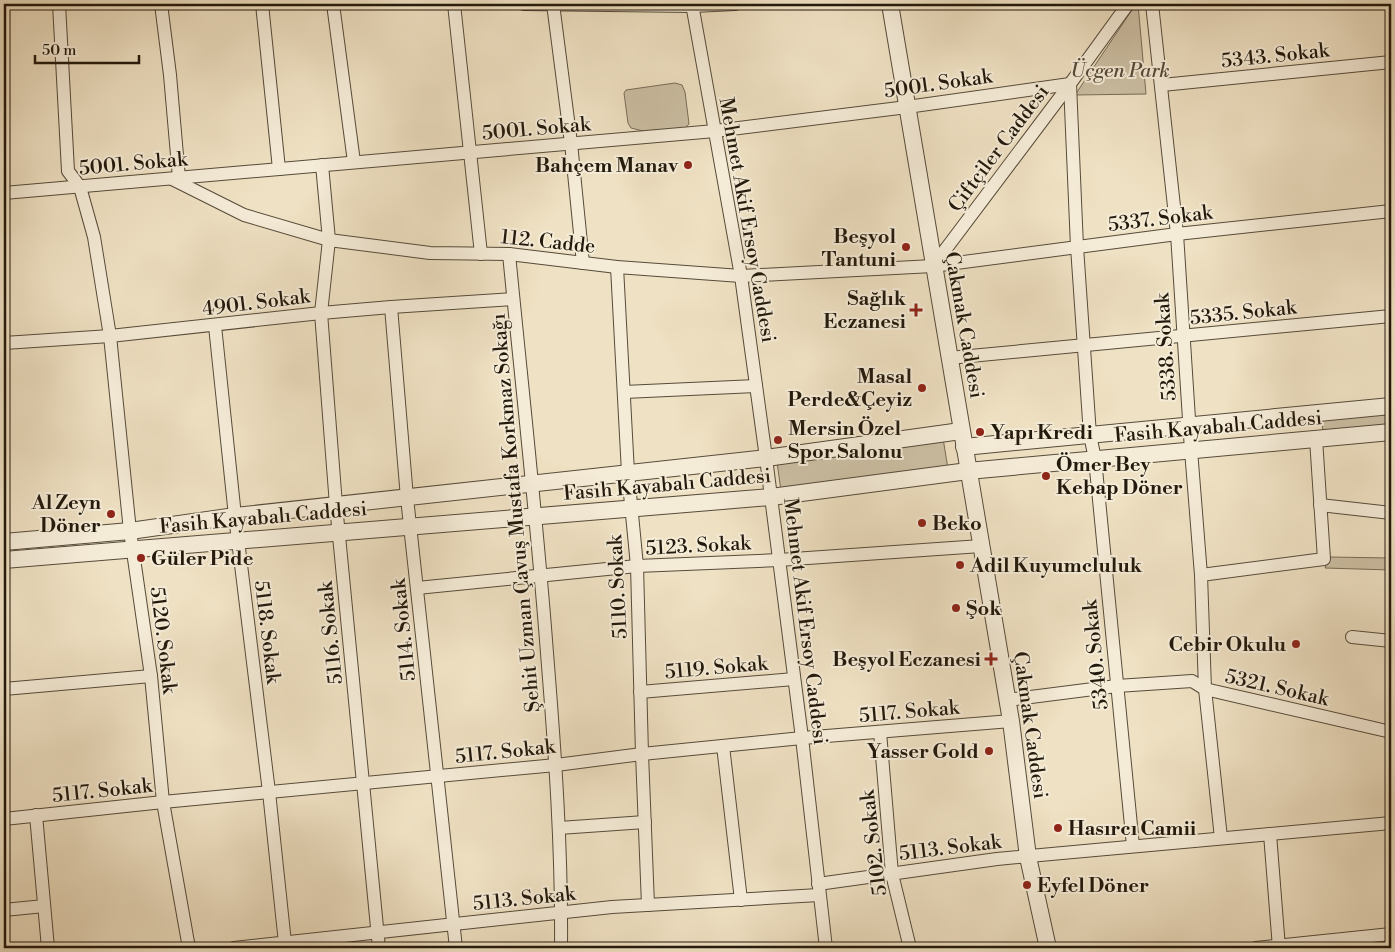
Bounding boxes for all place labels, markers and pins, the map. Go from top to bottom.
place label: Bahçem Manav [535,154,679,179]
marker: Bahçem Manav [682,159,694,171]
place label: Beşyol Tantuni [822,225,897,273]
marker: Beşyol Tantuni [900,241,912,253]
place label: Sağlık Eczanesi [823,287,907,335]
marker: Sağlık Eczanesi [910,304,922,316]
place label: Masal Perde&Çeyiz [787,365,912,413]
marker: Masal Perde&Çeyiz [916,382,928,394]
place label: Mersin Özel Spor Salonu [788,416,903,465]
place label: Yapı Kredi [990,421,1093,446]
marker: Yapı Kredi [974,426,986,438]
marker: Mersin Özel Spor Salonu [772,434,784,446]
place label: Ömer Bey Kebap Döner [1056,452,1183,501]
marker: Ömer Bey Kebap Döner [1040,470,1052,482]
place label: Al Zeyn Döner [30,491,102,539]
marker: Al Zeyn Döner [105,508,117,520]
place label: Beko [932,512,982,537]
marker: Beko [916,517,928,529]
place label: Güler Pide [151,547,254,572]
marker: Güler Pide [135,552,147,564]
place label: Adil Kuyumcluluk [969,554,1143,579]
marker: Adil Kuyumcluluk [954,559,966,571]
place label: Şok [966,597,1002,622]
marker: Şok [950,602,962,614]
place label: Cebir Okulu [1169,633,1287,658]
marker: Cebir Okulu [1290,638,1302,650]
place label: Beşyol Eczanesi [832,648,982,673]
marker: Beşyol Eczanesi [985,653,997,665]
place label: Yasser Gold [866,740,979,765]
marker: Yasser Gold [983,745,995,757]
place label: Hasırcı Camii [1068,817,1197,842]
marker: Hasırcı Camii [1052,822,1064,834]
place label: Eyfel Döner [1037,874,1149,899]
marker: Eyfel Döner [1021,879,1033,891]

